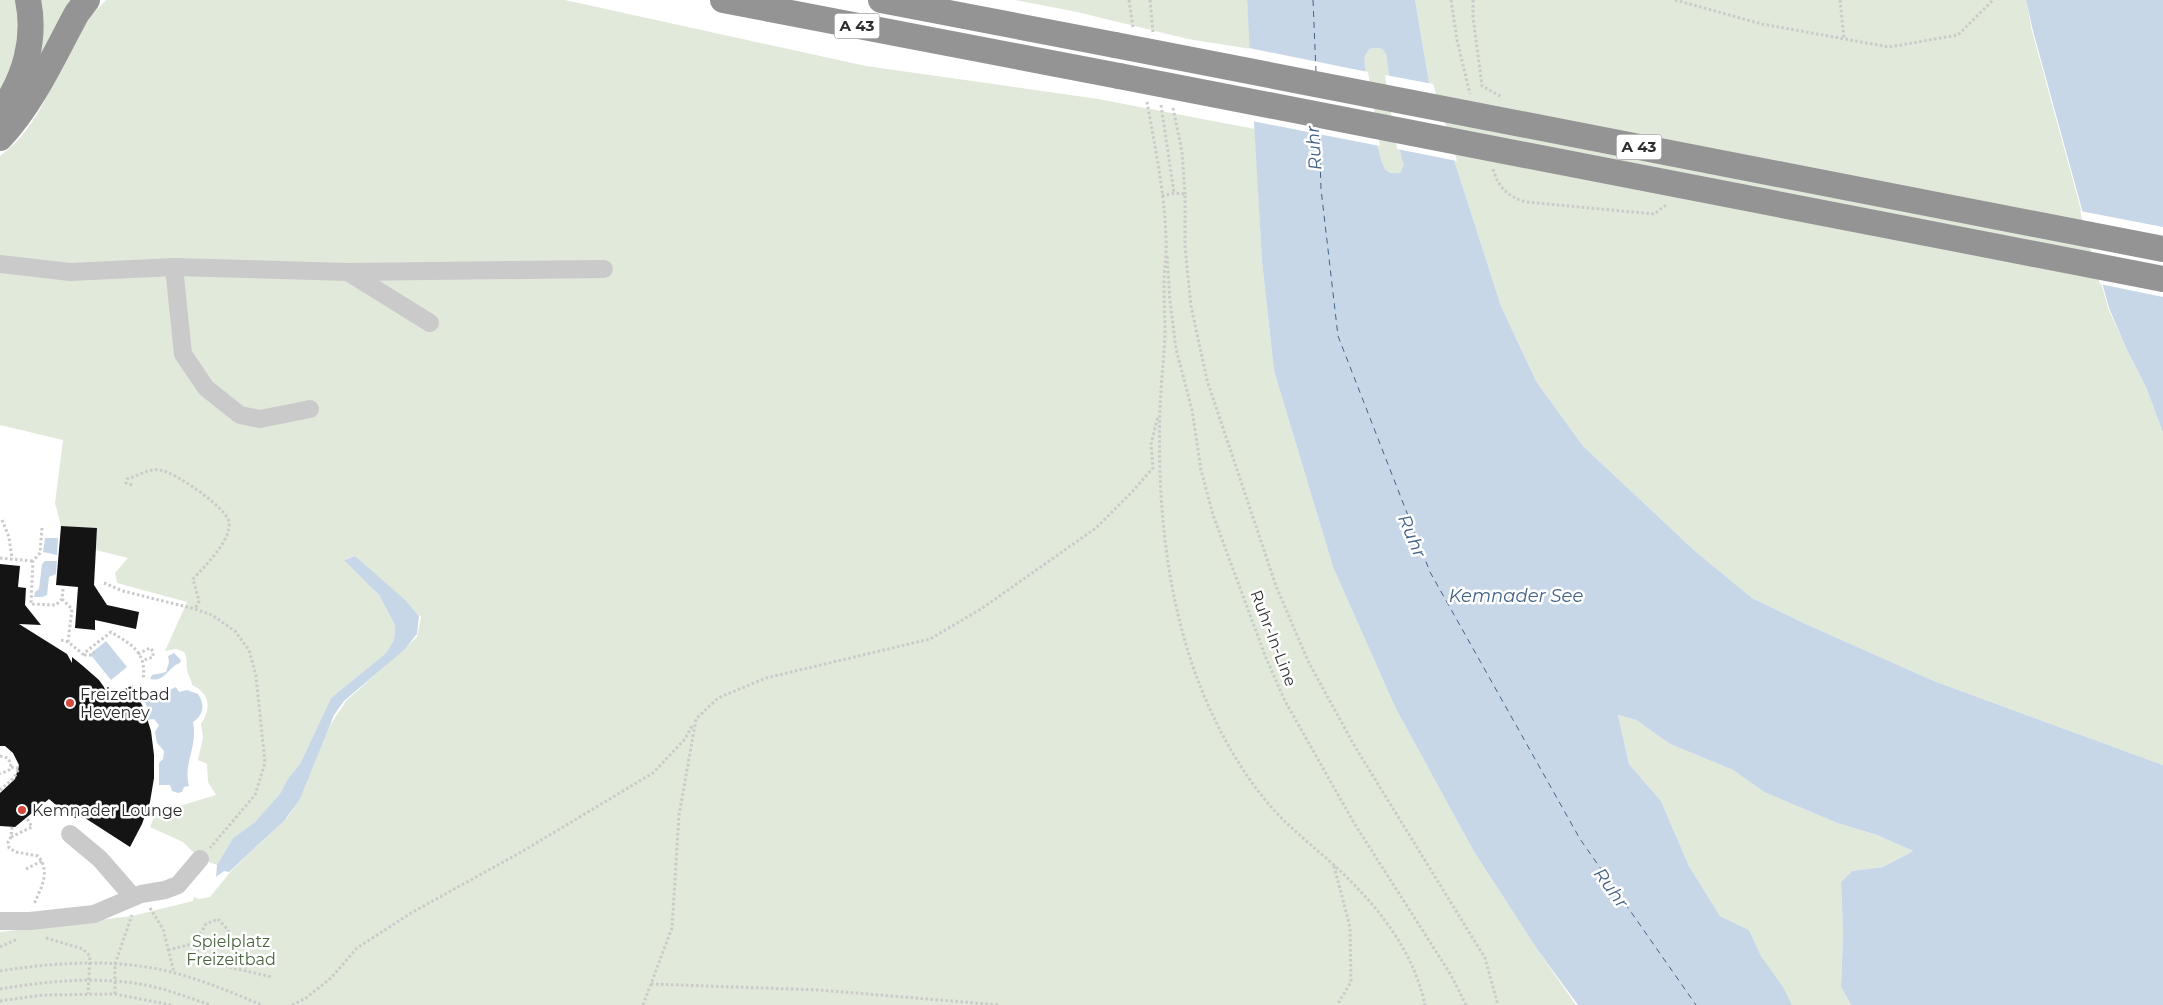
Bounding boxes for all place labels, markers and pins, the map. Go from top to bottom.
place label: Freizeitbad Heveney [80,685,170,722]
marker: Freizeitbad Heveney [64,697,76,709]
place label: Kemnader Lounge [32,801,183,820]
marker: Kemnader Lounge [16,804,28,816]

